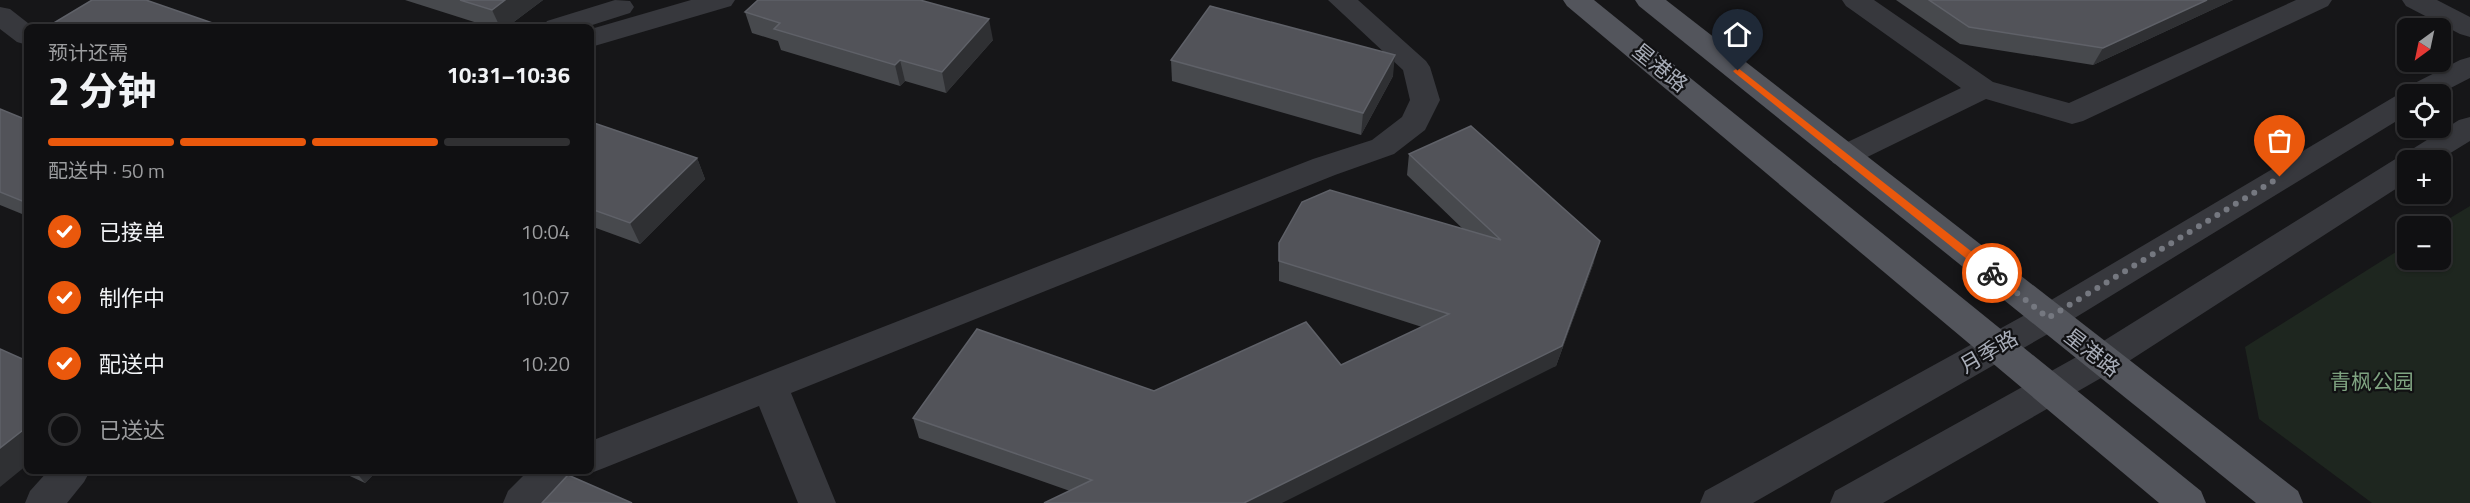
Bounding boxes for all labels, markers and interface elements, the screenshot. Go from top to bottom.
pin [1712,9,1763,71]
icon: home [1721,18,1754,51]
north arrow [2397,18,2451,72]
map controls [2397,18,2451,270]
street label: 星港路 [1626,35,1695,99]
text: 预计还需 [48,37,128,68]
text: 10:31–10:36 [447,58,570,92]
text: 2 分钟 [48,61,156,120]
button: locate [2397,84,2451,138]
pin [2254,115,2305,177]
icon: bag [2263,124,2296,157]
button: + [2397,150,2451,204]
text: 配送中 · 50 m [48,155,165,186]
icon: check [48,215,81,248]
text: 已接单 [99,215,165,249]
text: 10:04 [521,216,570,247]
button: − [2397,216,2451,270]
courier [1962,243,2022,303]
icon: bike [1976,257,2009,290]
icon: check [48,281,81,314]
text: 制作中 [99,281,165,315]
text: 10:07 [521,282,570,313]
street label: 星港路 [2058,320,2127,384]
street label: 月季路 [1953,322,2024,381]
icon: check [48,347,81,380]
text: 配送中 [99,347,165,381]
text: 10:20 [521,348,570,379]
park label: 青枫公园 [2330,365,2414,397]
text: 已送达 [99,413,165,447]

